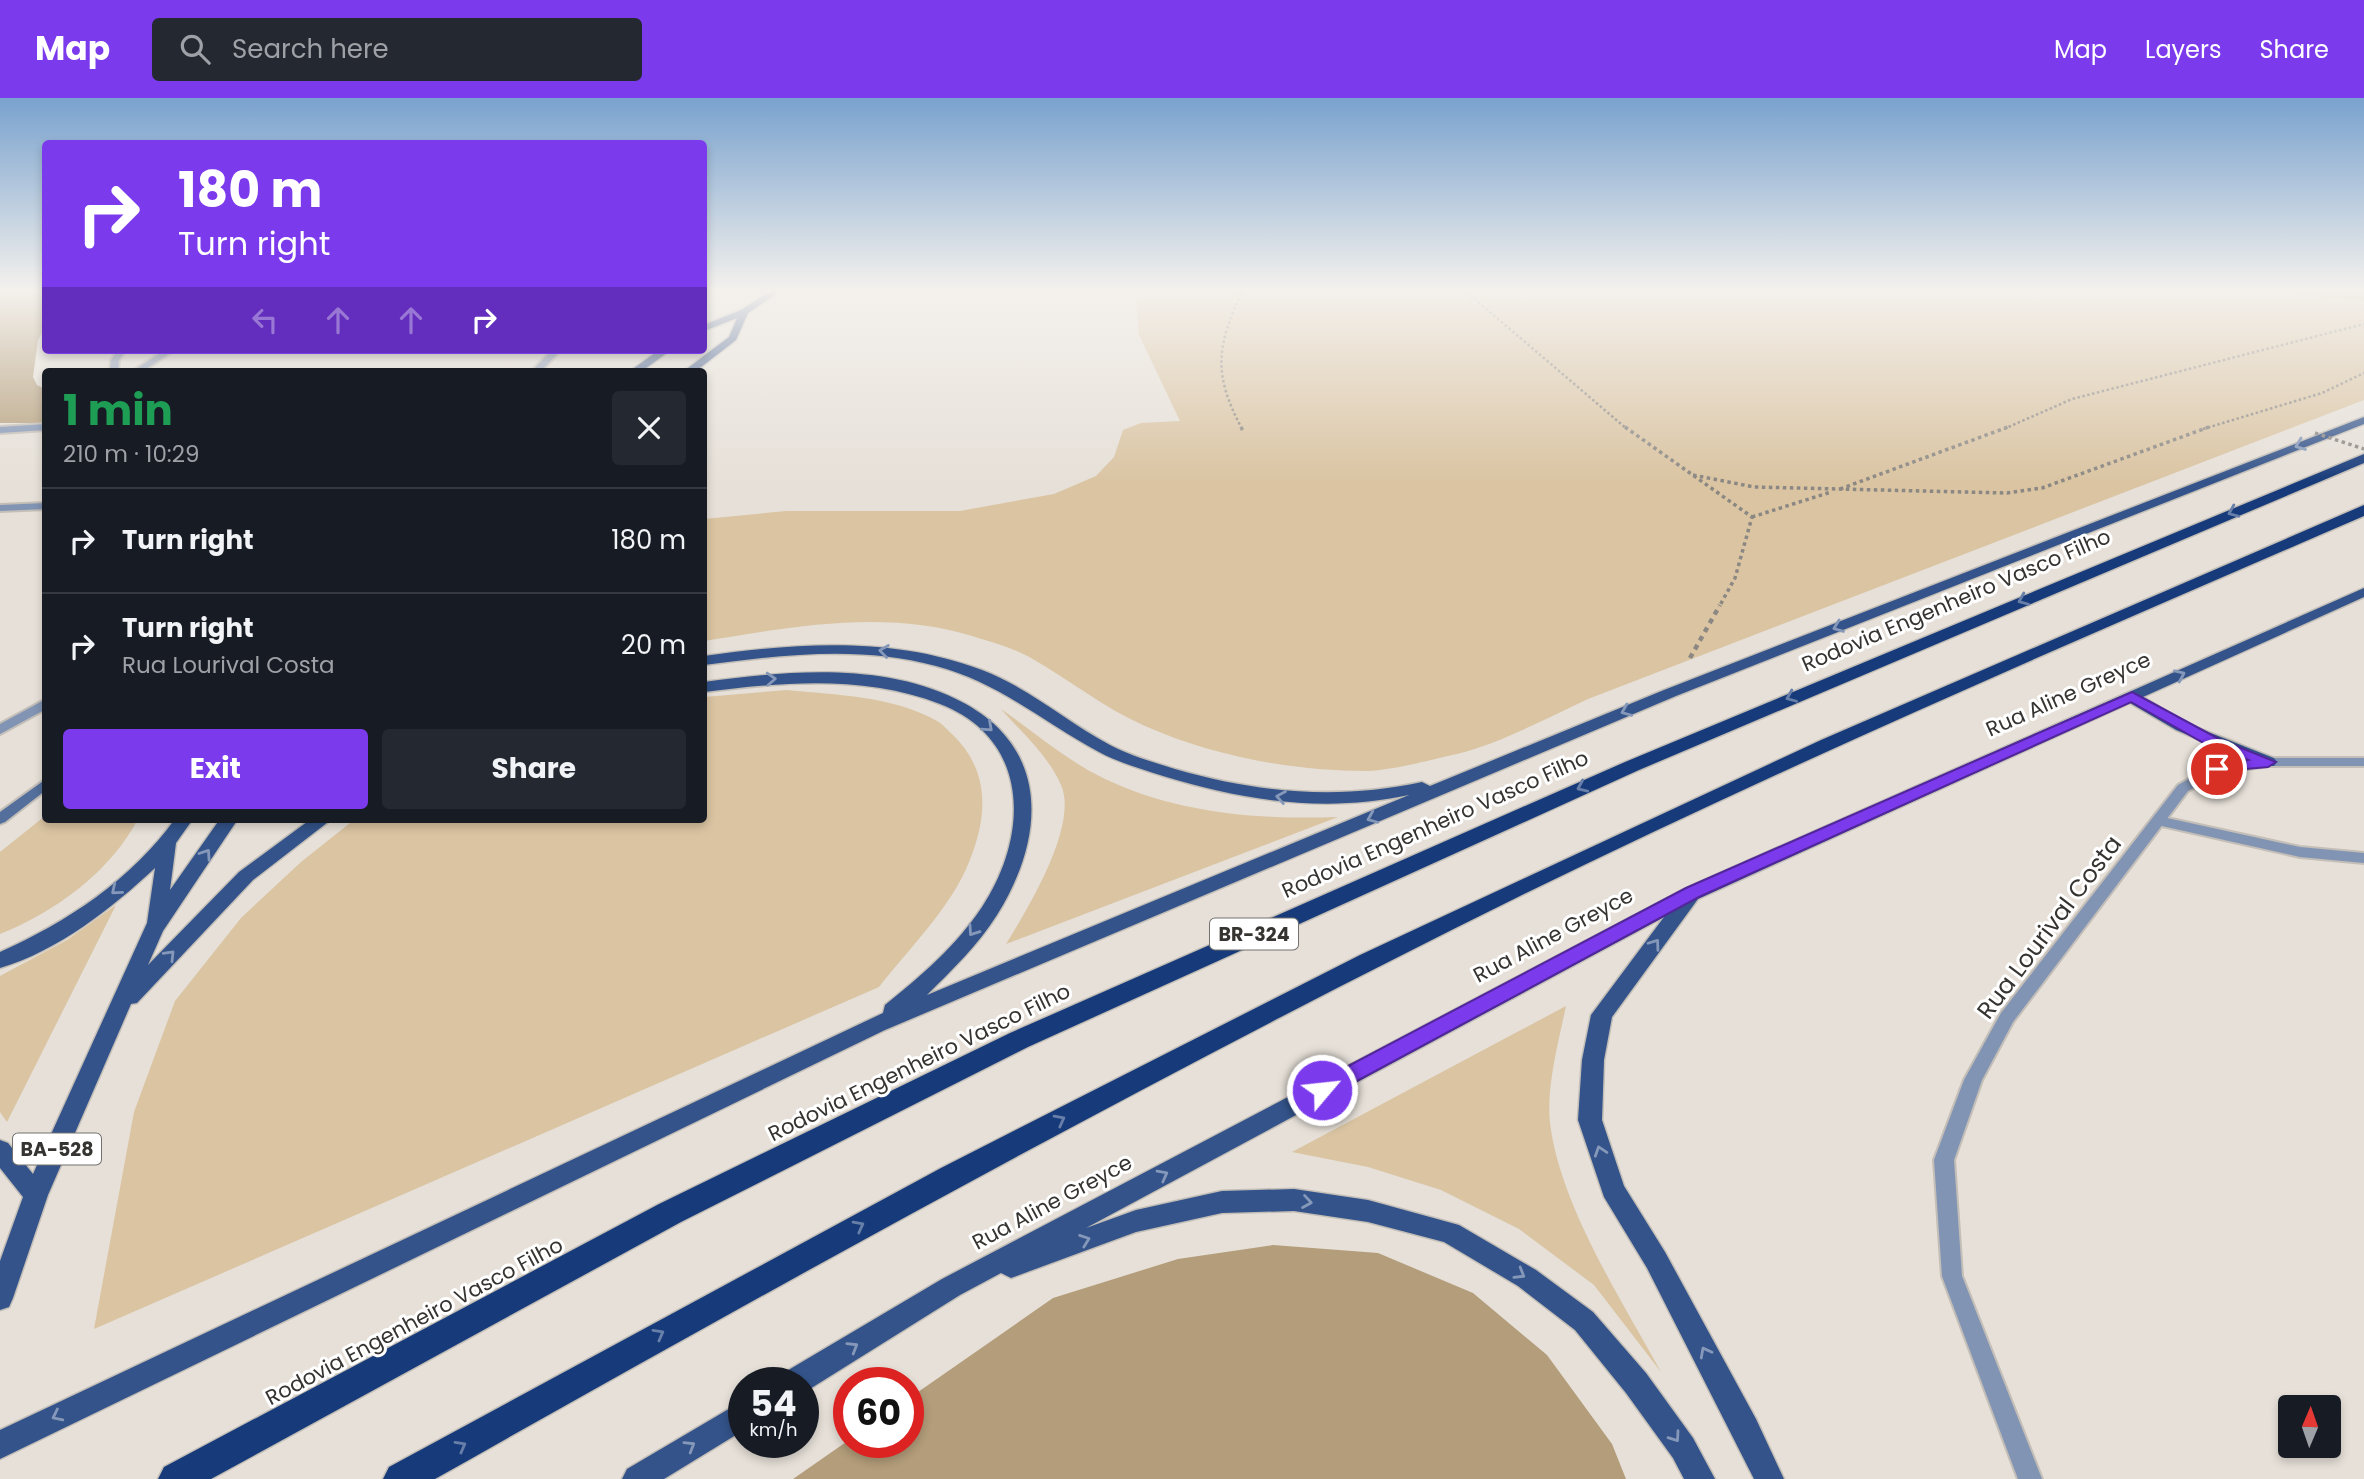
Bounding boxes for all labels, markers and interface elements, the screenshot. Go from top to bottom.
search box [152,18,642,81]
text: Map [35,25,110,72]
icon: search [176,30,214,68]
text: Search here [232,31,389,67]
text: Map [2054,33,2107,66]
text: Layers [2145,33,2221,66]
text: Share [2259,33,2329,66]
text: 180 m [178,156,322,224]
icon: right [63,168,154,259]
text: Turn right [178,221,330,266]
icon: left [246,301,284,339]
icon: ahead [319,301,357,339]
icon: ahead [392,301,430,339]
icon: right [465,301,503,339]
text: 1 min [63,381,173,440]
button: close [612,391,686,465]
one-way arrow [2295,437,2307,451]
text: 210 m · 10:29 [63,438,199,470]
one-way arrow [2228,504,2240,518]
icon: right [63,522,101,560]
text: Turn right [122,522,254,558]
text: 180 m [611,522,686,558]
street label: Rodovia Engenheiro Vasco Filho [1797,522,2115,678]
one-way arrow [2018,591,2030,605]
text: Turn right [122,610,254,646]
one-way arrow [1832,618,1844,632]
icon: right [63,627,101,665]
text: 20 m [621,627,686,663]
one-way arrow [878,643,890,658]
street label: Rua Aline Greyce [1981,645,2155,743]
text: Rua Lourival Costa [122,649,335,681]
one-way arrow [2173,669,2185,683]
one-way arrow [766,672,777,687]
one-way arrow [1786,689,1798,703]
one-way arrow [1621,703,1634,717]
one-way arrow [980,719,993,731]
button: Exit [63,729,368,809]
button: Share [382,729,686,809]
pin [2187,739,2247,799]
street label: Rodovia Engenheiro Vasco Filho [1277,743,1593,905]
icon: arrive [2198,750,2236,788]
one-way arrow [1577,779,1589,793]
one-way arrow [1275,790,1286,805]
one-way arrow [1366,810,1379,824]
street label: Rua Lourival Costa [1969,828,2129,1026]
one-way arrow [198,849,210,862]
one-way arrow [111,881,124,894]
street label: Rua Aline Greyce [1468,881,1638,989]
road number: BR-324 [1210,918,1298,950]
one-way arrow [968,924,981,937]
one-way arrow [1647,939,1659,952]
one-way arrow [162,950,175,963]
street label: Rodovia Engenheiro Vasco Filho [763,976,1075,1148]
position arrow [1285,1053,1359,1127]
one-way arrow [1053,1115,1066,1128]
road number: BA-528 [13,1134,101,1164]
one-way arrow [1594,1146,1609,1158]
street label: Rua Aline Greyce [967,1148,1137,1256]
one-way arrow [1156,1169,1168,1183]
one-way arrow [1301,1194,1313,1209]
one-way arrow [852,1221,864,1235]
street label: Rodovia Engenheiro Vasco Filho [260,1230,568,1412]
one-way arrow [1078,1234,1090,1248]
one-way arrow [1512,1265,1525,1278]
one-way arrow [652,1329,664,1342]
one-way arrow [846,1342,859,1355]
one-way arrow [1700,1347,1714,1360]
speed limit sign: 60 [833,1367,924,1458]
text: 54 [750,1379,797,1428]
north arrow [2278,1395,2342,1458]
map controls [2278,1395,2341,1458]
one-way arrow [52,1408,65,1422]
text: km/h [750,1417,797,1442]
one-way arrow [1667,1429,1679,1442]
one-way arrow [453,1441,466,1454]
one-way arrow [683,1442,696,1455]

